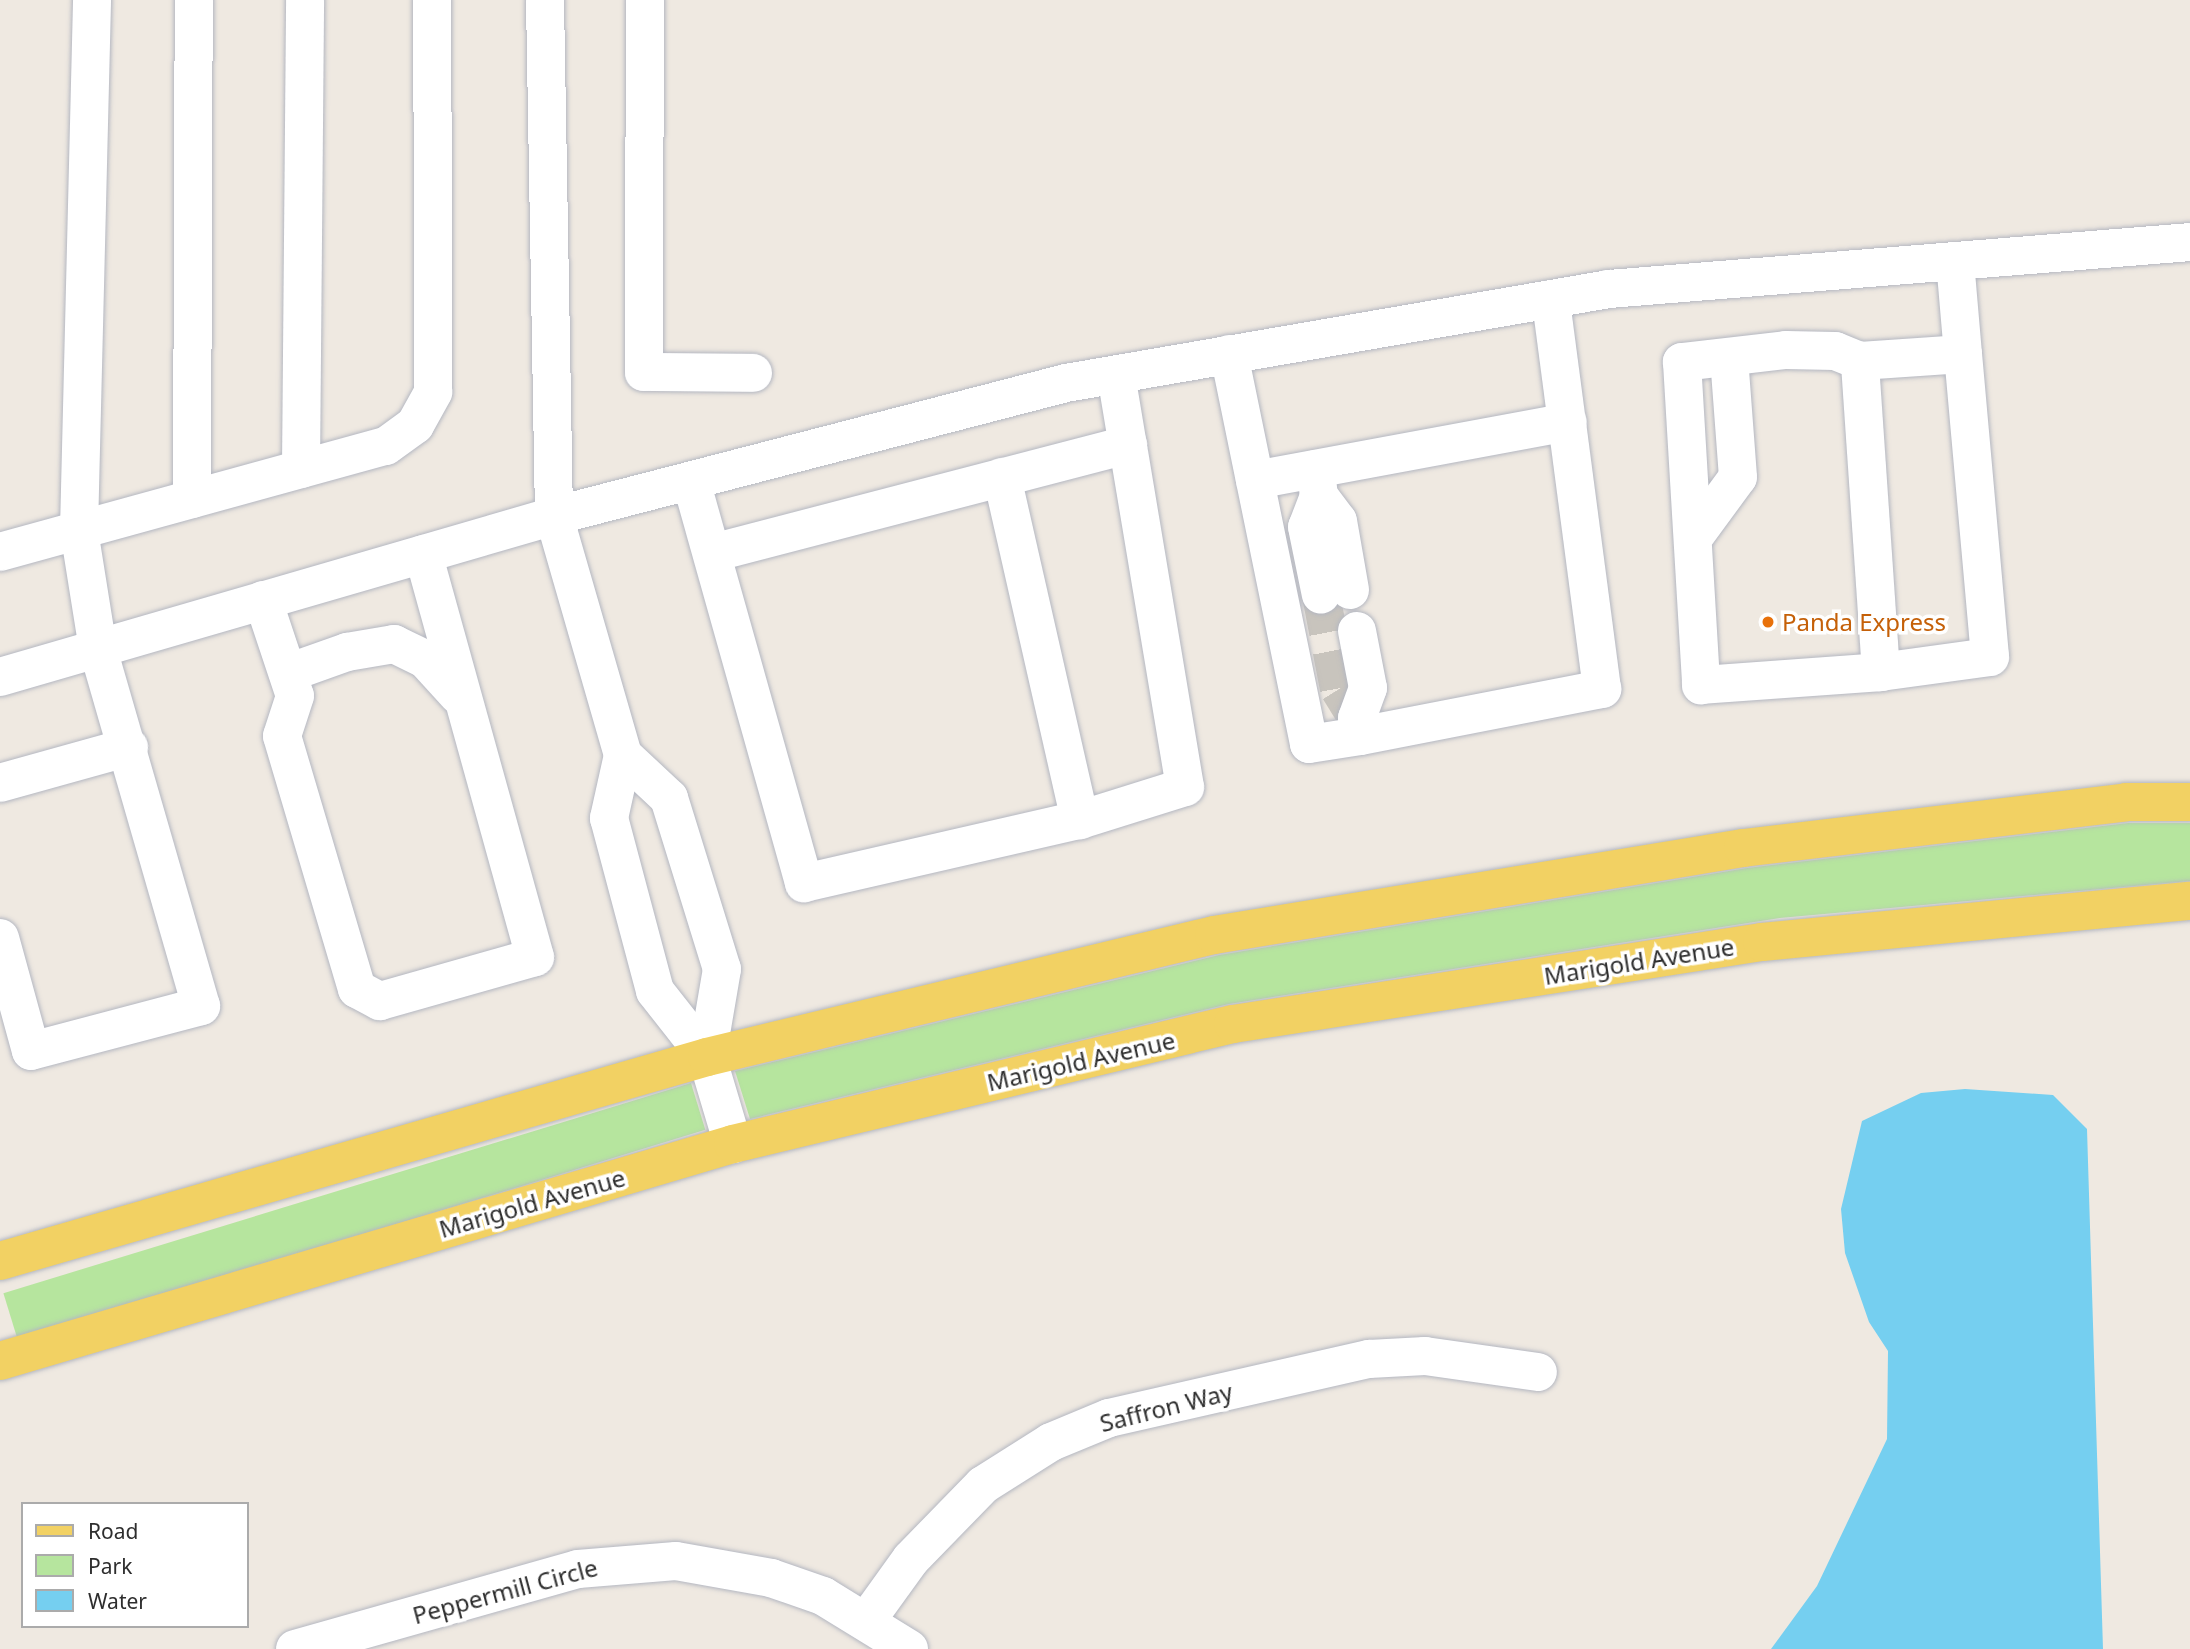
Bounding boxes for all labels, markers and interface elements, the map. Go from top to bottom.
place label: Panda Express [1782,608,1946,636]
marker: Panda Express [1760,614,1776,630]
street label: Marigold Avenue [1542,932,1736,990]
street label: Marigold Avenue [984,1025,1178,1097]
street label: Marigold Avenue [436,1163,628,1243]
street label: Saffron Way [1097,1377,1235,1437]
legend [21,1502,248,1628]
text: Road [88,1517,138,1545]
text: Park [88,1552,132,1580]
street label: Peppermill Circle [409,1552,601,1630]
text: Water [88,1587,147,1615]

